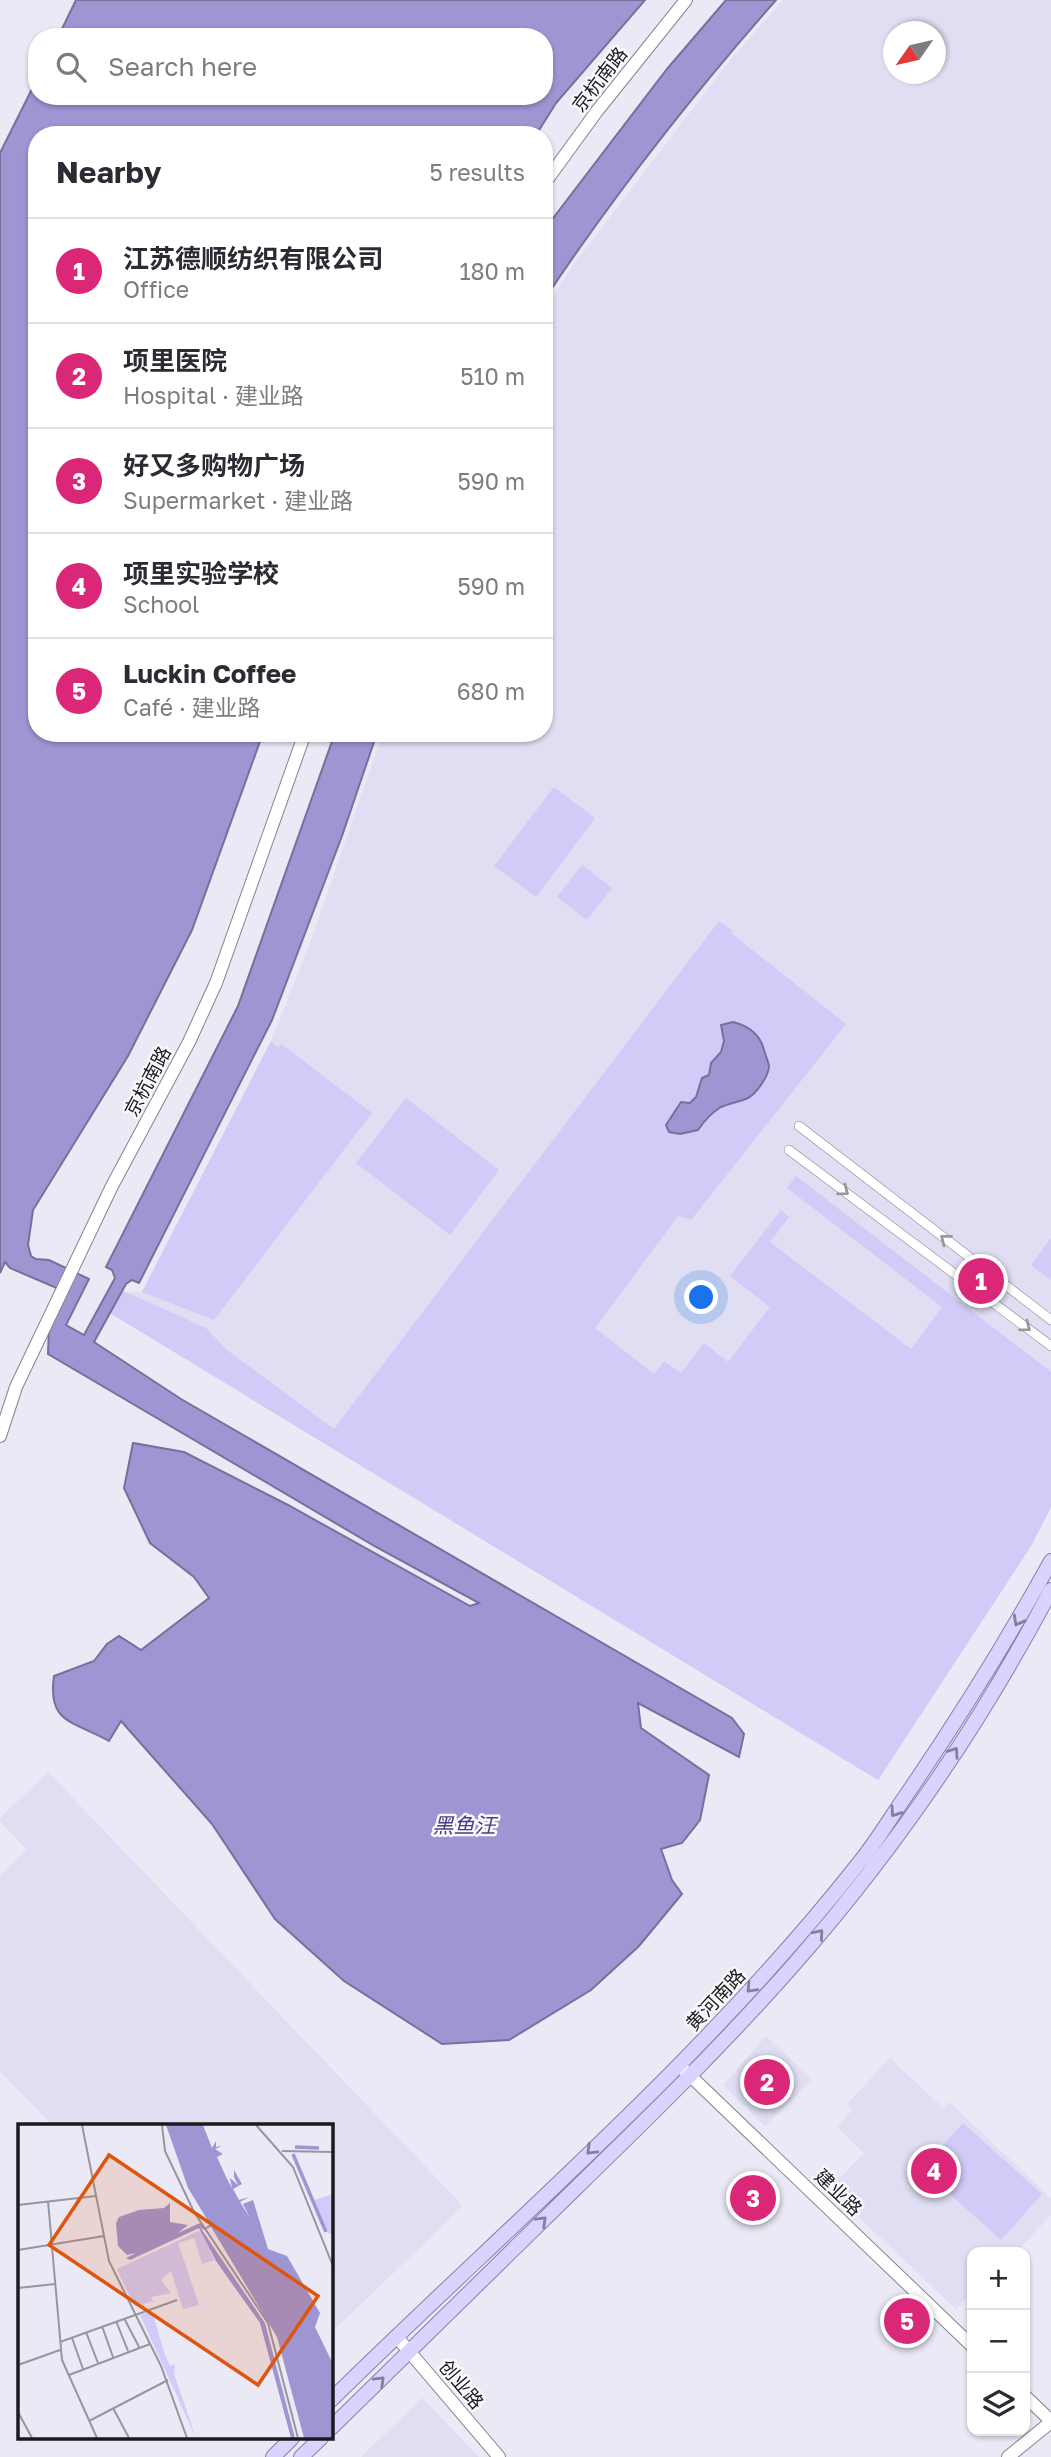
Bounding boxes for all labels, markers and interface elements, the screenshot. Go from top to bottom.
north arrow [883,21,946,84]
search box [28,28,553,105]
street label: 京杭南路 [567,42,631,116]
icon: search [52,48,90,86]
text: Search here [108,51,257,82]
text: Nearby [56,154,161,190]
text: 5 results [429,158,525,186]
text: 江苏德顺纺织有限公司 [123,243,383,274]
text: 1 [73,257,85,285]
text: 180 m [459,257,525,285]
text: Office [123,275,189,303]
text: 项里医院 [123,345,227,376]
text: 2 [72,362,86,390]
text: 510 m [460,362,525,390]
text: Hospital · 建业路 [123,381,304,409]
text: 好又多购物广场 [123,450,305,481]
text: 3 [72,467,86,495]
text: 590 m [457,467,525,495]
text: Supermarket · 建业路 [123,486,353,514]
text: 项里实验学校 [123,558,279,589]
text: 4 [72,572,86,600]
text: 590 m [457,572,525,600]
text: School [123,590,199,618]
text: Luckin Coffee [123,658,296,689]
text: 5 [72,677,86,705]
text: 680 m [457,677,525,705]
text: Café · 建业路 [123,693,261,721]
street label: 京杭南路 [119,1042,175,1120]
one-way arrow [836,1183,848,1195]
one-way arrow [940,1234,952,1247]
pin: 1 [958,1255,1004,1307]
your location [684,1280,718,1314]
one-way arrow [1018,1319,1030,1332]
one-way arrow [1013,1614,1026,1626]
one-way arrow [946,1746,959,1759]
one-way arrow [891,1804,903,1817]
water label: 黑鱼汪 [433,1812,498,1838]
one-way arrow [811,1930,823,1943]
street label: 黄河南路 [681,1963,749,2035]
one-way arrow [747,1980,759,1993]
pin: 2 [744,2056,790,2108]
inset map [18,2124,332,2440]
one-way arrow [586,2141,599,2154]
pin: 4 [911,2145,957,2197]
street label: 建业路 [811,2164,867,2220]
pin: 3 [730,2172,776,2224]
one-way arrow [534,2217,547,2230]
map controls [967,2247,1030,2436]
button: + [967,2247,1030,2310]
pin: 5 [884,2295,930,2347]
button: − [967,2310,1030,2373]
street label: 创业路 [435,2355,489,2413]
button: layers [967,2373,1030,2436]
one-way arrow [372,2376,385,2389]

